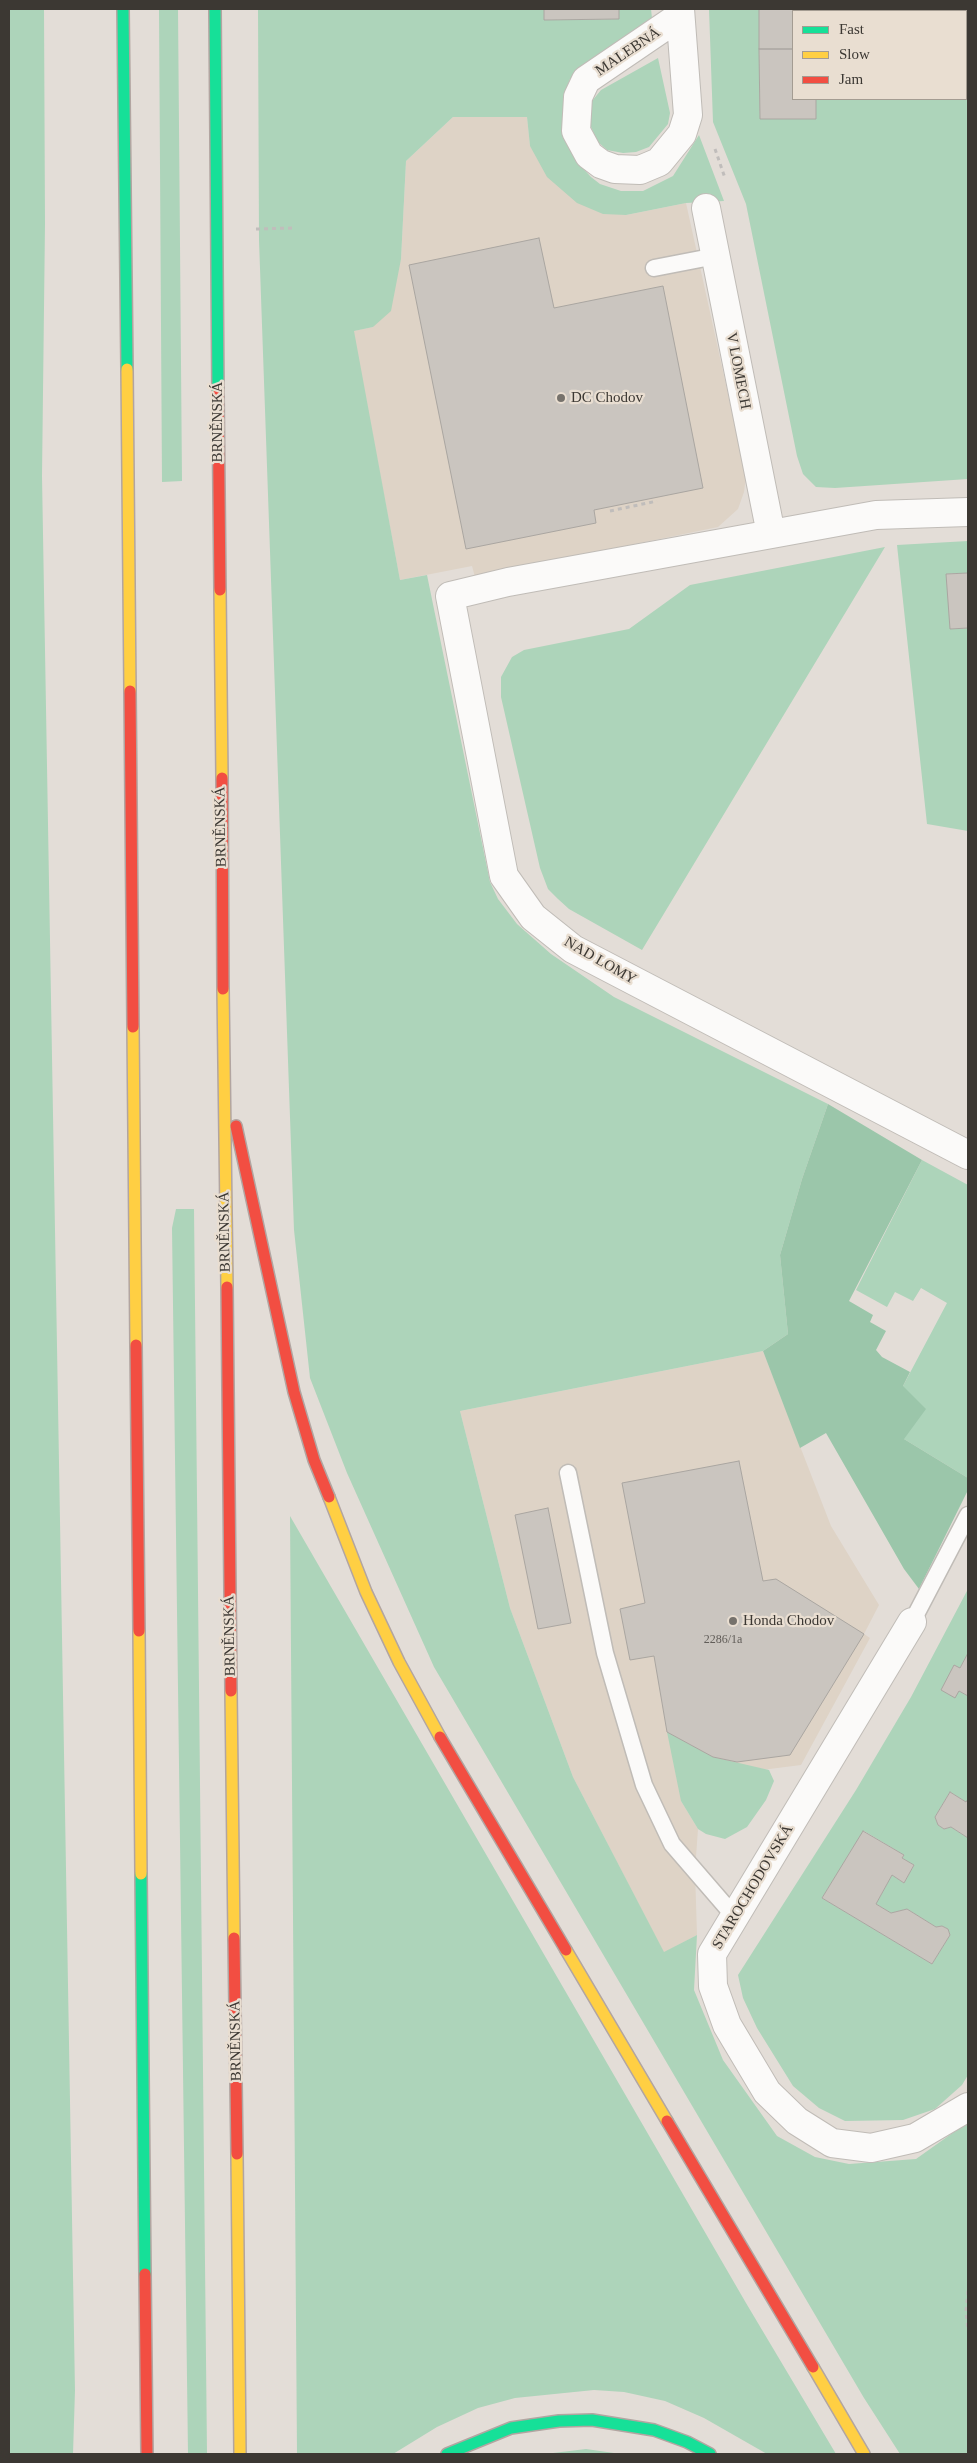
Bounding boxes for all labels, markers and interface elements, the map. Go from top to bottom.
legend [792,10,967,100]
text: Fast [839,21,864,37]
street label: MALEBNÁ [592,24,664,80]
text: Slow [839,46,870,62]
text: Jam [839,71,863,87]
street label: V LOMECH [722,331,754,411]
street label: BRNĚNSKÁ [209,382,227,462]
place label: DC Chodov [571,389,643,407]
marker: DC Chodov [555,392,567,404]
street label: BRNĚNSKÁ [211,786,231,868]
street label: NAD LOMY [561,933,639,989]
street label: BRNĚNSKÁ [215,1191,235,1273]
street label: BRNĚNSKÁ [220,1595,240,1677]
place label: Honda Chodov [743,1612,834,1630]
marker: Honda Chodov [727,1615,739,1627]
house number: 2286/1a [704,1633,742,1647]
street label: STAROCHODOVSKÁ [709,1821,797,1953]
street label: BRNĚNSKÁ [226,2000,246,2082]

